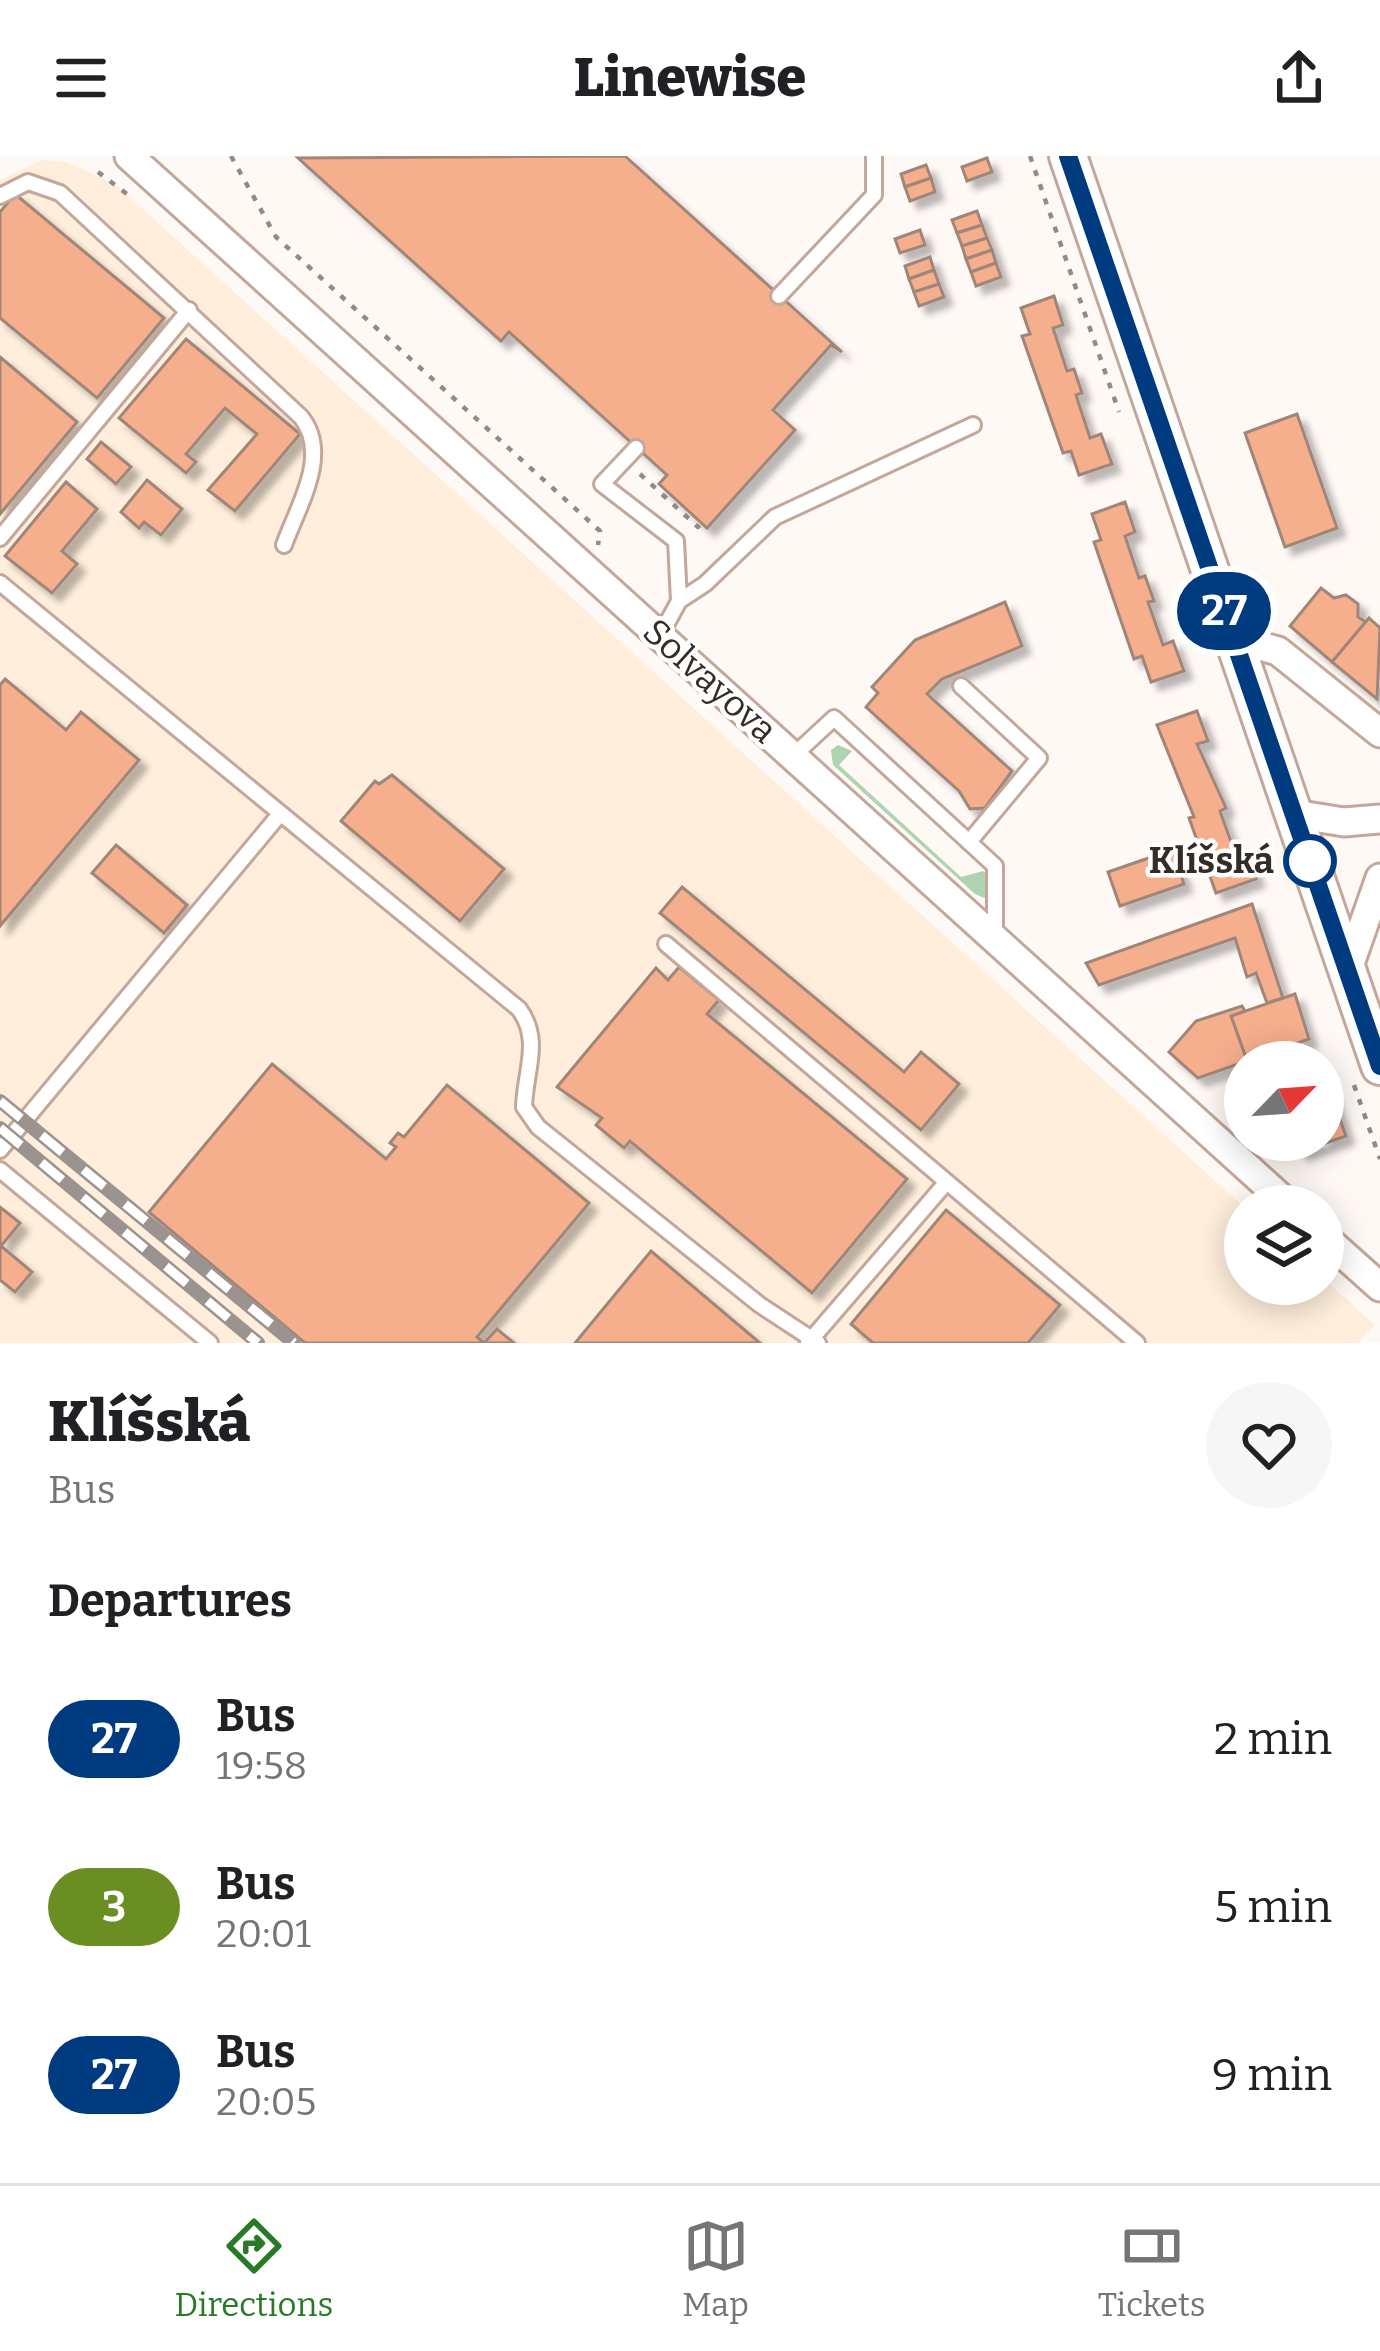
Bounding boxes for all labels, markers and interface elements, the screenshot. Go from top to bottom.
icon: menu [48,45,114,111]
icon: share [1266,45,1332,111]
text: Linewise [574,46,806,110]
line badge: 27 [1170,572,1278,650]
text: 27 [1201,586,1247,636]
street label: Solvayova [634,610,786,753]
marker: Klíšská [1285,836,1335,886]
place label: Klíšská [1149,839,1274,883]
north arrow [1224,1041,1344,1161]
map controls [1224,1041,1344,1305]
button: layers [1224,1185,1344,1305]
button: heart [1206,1382,1332,1508]
text: Klíšská [48,1388,250,1456]
text: Bus [48,1467,115,1513]
text: Departures [48,1574,292,1628]
text: Bus [216,1689,295,1743]
text: 2 min [1214,1712,1332,1766]
text: 27 [91,1714,137,1764]
text: 19:58 [216,1743,307,1789]
text: Bus [216,1857,295,1911]
text: 5 min [1214,1880,1332,1934]
text: 3 [102,1882,126,1932]
text: 20:01 [216,1911,311,1957]
text: Bus [216,2025,295,2079]
text: 9 min [1212,2048,1332,2102]
text: 27 [91,2050,137,2100]
text: 20:05 [216,2079,316,2125]
tab: Directions [174,2213,333,2325]
tab: Map [682,2213,749,2325]
tab: Tickets [1098,2213,1206,2325]

